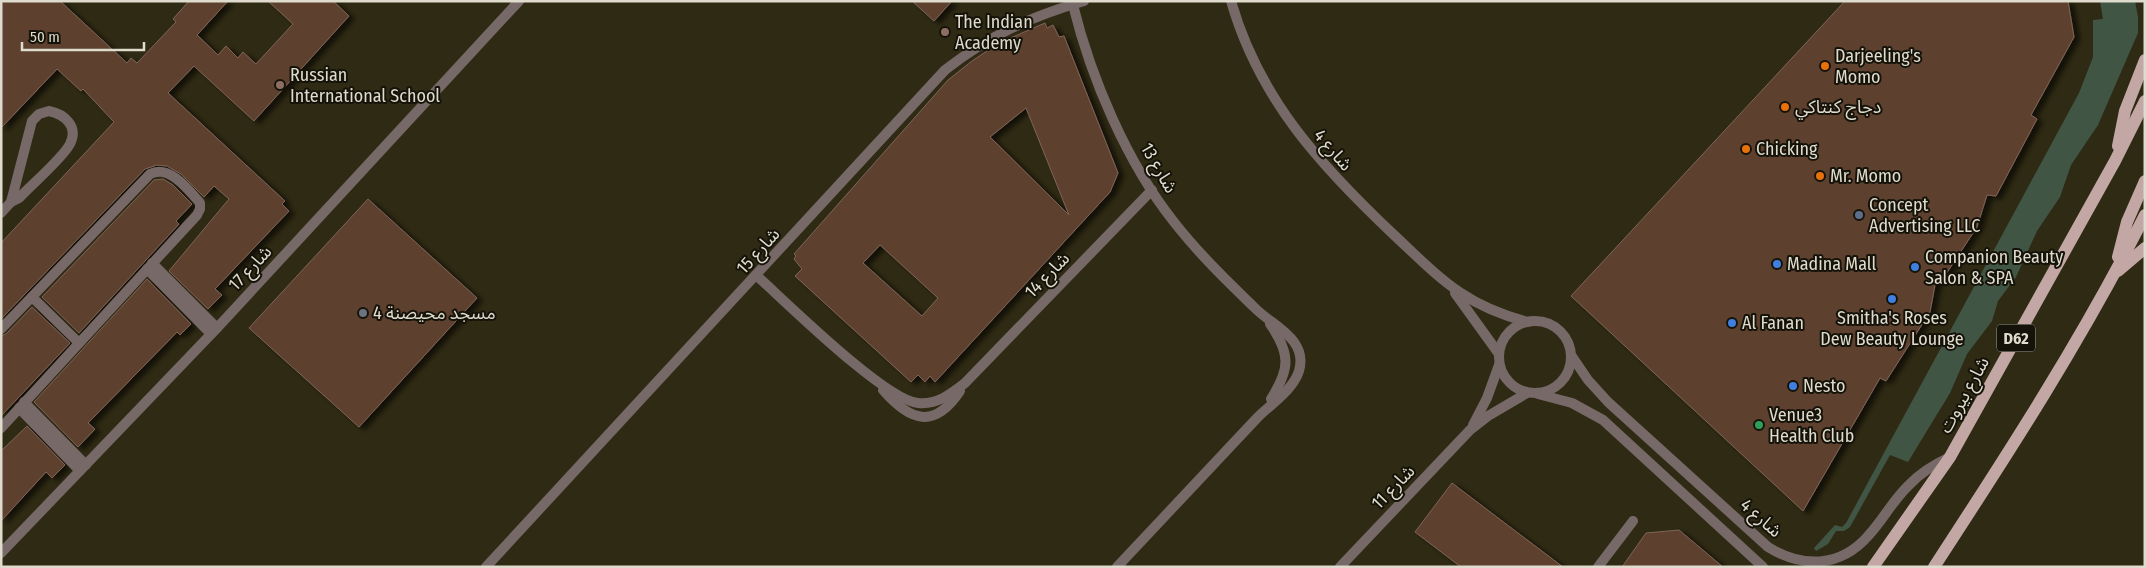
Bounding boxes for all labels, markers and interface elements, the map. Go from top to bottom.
place label: The Indian Academy [955,11,1033,54]
scale bar [22,20,145,52]
marker: The Indian Academy [939,26,951,38]
text: 50 m [30,28,60,46]
place label: Darjeeling's Momo [1835,45,1921,88]
marker: Darjeeling's Momo [1819,60,1831,72]
place label: Russian International School [290,64,440,107]
marker: Russian International School [274,79,286,91]
place label: دجاج كنتاكي [1795,96,1881,120]
marker: دجاج كنتاكي [1779,101,1791,113]
street label: شارع 4 [1307,125,1357,177]
place label: Chicking [1756,138,1818,160]
street label: شارع 13 [1133,139,1182,199]
marker: Chicking [1740,143,1752,155]
place label: Mr. Momo [1830,165,1901,187]
marker: Mr. Momo [1814,170,1826,182]
place label: Concept Advertising LLC [1869,194,1980,237]
marker: Concept Advertising LLC [1853,209,1865,221]
street label: شارع 15 [732,223,787,281]
street label: شارع 17 [224,241,279,297]
place label: Companion Beauty Salon & SPA [1925,246,2063,289]
street label: شارع 14 [1020,248,1076,305]
place label: Madina Mall [1787,253,1877,275]
marker: Madina Mall [1771,258,1783,270]
marker: Companion Beauty Salon & SPA [1909,261,1921,273]
marker: Smitha's Roses Dew Beauty Lounge [1886,293,1898,305]
place label: مسجد محيصنة 4 [373,302,496,324]
marker: مسجد محيصنة 4 [357,307,369,319]
place label: Smitha's Roses Dew Beauty Lounge [1820,307,1964,350]
place label: Al Fanan [1742,312,1804,334]
marker: Al Fanan [1726,317,1738,329]
road number: D62 [1997,324,2035,352]
street label: شارع بيروت [1934,353,1997,438]
place label: Nesto [1803,375,1846,397]
marker: Nesto [1787,380,1799,392]
place label: Venue3 Health Club [1769,404,1854,447]
marker: Venue3 Health Club [1753,419,1765,431]
street label: شارع 11 [1367,460,1422,516]
street label: شارع 4 [1734,494,1786,544]

